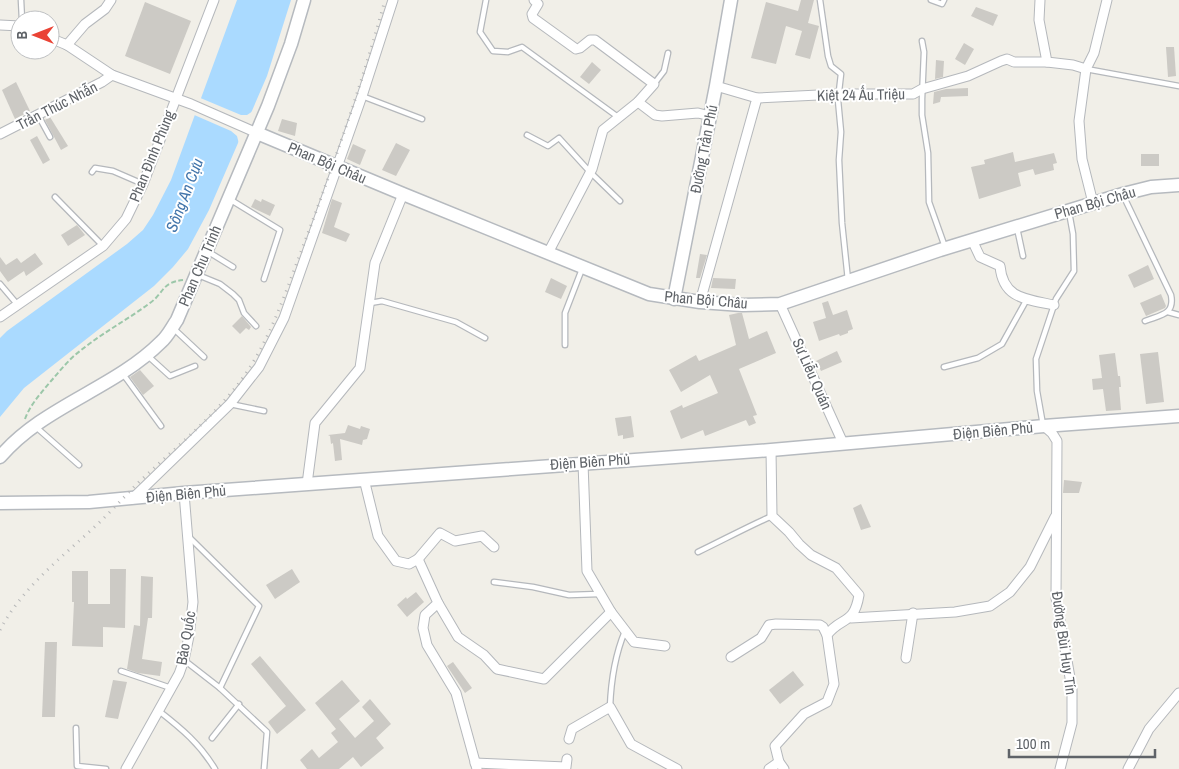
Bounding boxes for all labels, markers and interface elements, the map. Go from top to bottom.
north arrow [10,10,60,60]
text: B [13,31,31,39]
street label: Trần Thúc Nhẫn [13,76,101,135]
street label: Kiệt 24 Ấu Triệu [817,83,905,106]
street label: Đường Trần Phú [685,103,722,195]
street label: Phan Đình Phùng [124,107,180,205]
street label: Phan Bội Châu [285,137,370,189]
water label: Sông An Cựu [160,155,208,235]
street label: Phan Bội Châu [1052,181,1138,224]
street label: Phan Chu Trinh [173,222,226,310]
street label: Phan Bội Châu [664,285,749,314]
street label: Sư Liễu Quán [787,335,837,413]
street label: Điện Biên Phủ [952,417,1034,444]
street label: Điện Biên Phủ [549,448,631,475]
street label: Điện Biên Phủ [145,480,227,507]
street label: Đường Bùi Huy Tín [1047,590,1082,696]
street label: Bảo Quốc [170,609,201,667]
scale bar [1009,726,1155,758]
text: 100 m [1016,733,1050,754]

